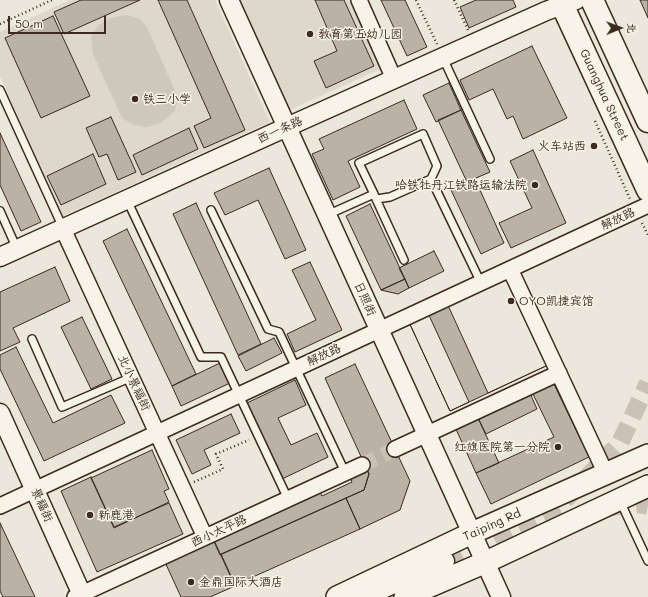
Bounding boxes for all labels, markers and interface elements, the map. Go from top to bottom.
scale bar [10,8,108,34]
north arrow [600,8,640,48]
text: 50 m [15,15,43,31]
text: 北 [625,22,640,33]
place label: 教育第五幼儿园 [318,27,402,41]
marker: 教育第五幼儿园 [305,29,315,39]
street label: Guanghua Street [576,47,632,143]
place label: 铁三小学 [143,92,191,106]
marker: 铁三小学 [130,94,140,104]
street label: 西一条路 [255,114,305,146]
place label: 火车站西 [538,139,586,153]
marker: 火车站西 [589,141,599,151]
place label: 哈铁牡丹江铁路运输法院 [395,178,527,192]
marker: 哈铁牡丹江铁路运输法院 [530,180,540,190]
street label: 解放路 [599,205,637,233]
street label: 日照街 [351,280,379,318]
place label: OYO凯捷宾馆 [519,294,594,308]
marker: OYO凯捷宾馆 [506,296,516,306]
street label: 解放路 [305,341,343,369]
street label: 北小景福街 [115,353,153,413]
place label: 红旗医院第一分院 [454,440,550,454]
marker: 红旗医院第一分院 [553,442,563,452]
street label: 景福街 [28,486,56,524]
street label: Taiping Rd [461,506,523,544]
place label: 新鹿港 [98,508,134,522]
marker: 新鹿港 [85,510,95,520]
street label: 西小太平路 [189,512,249,550]
place label: 金鼎国际大酒店 [199,575,283,589]
marker: 金鼎国际大酒店 [186,577,196,587]

